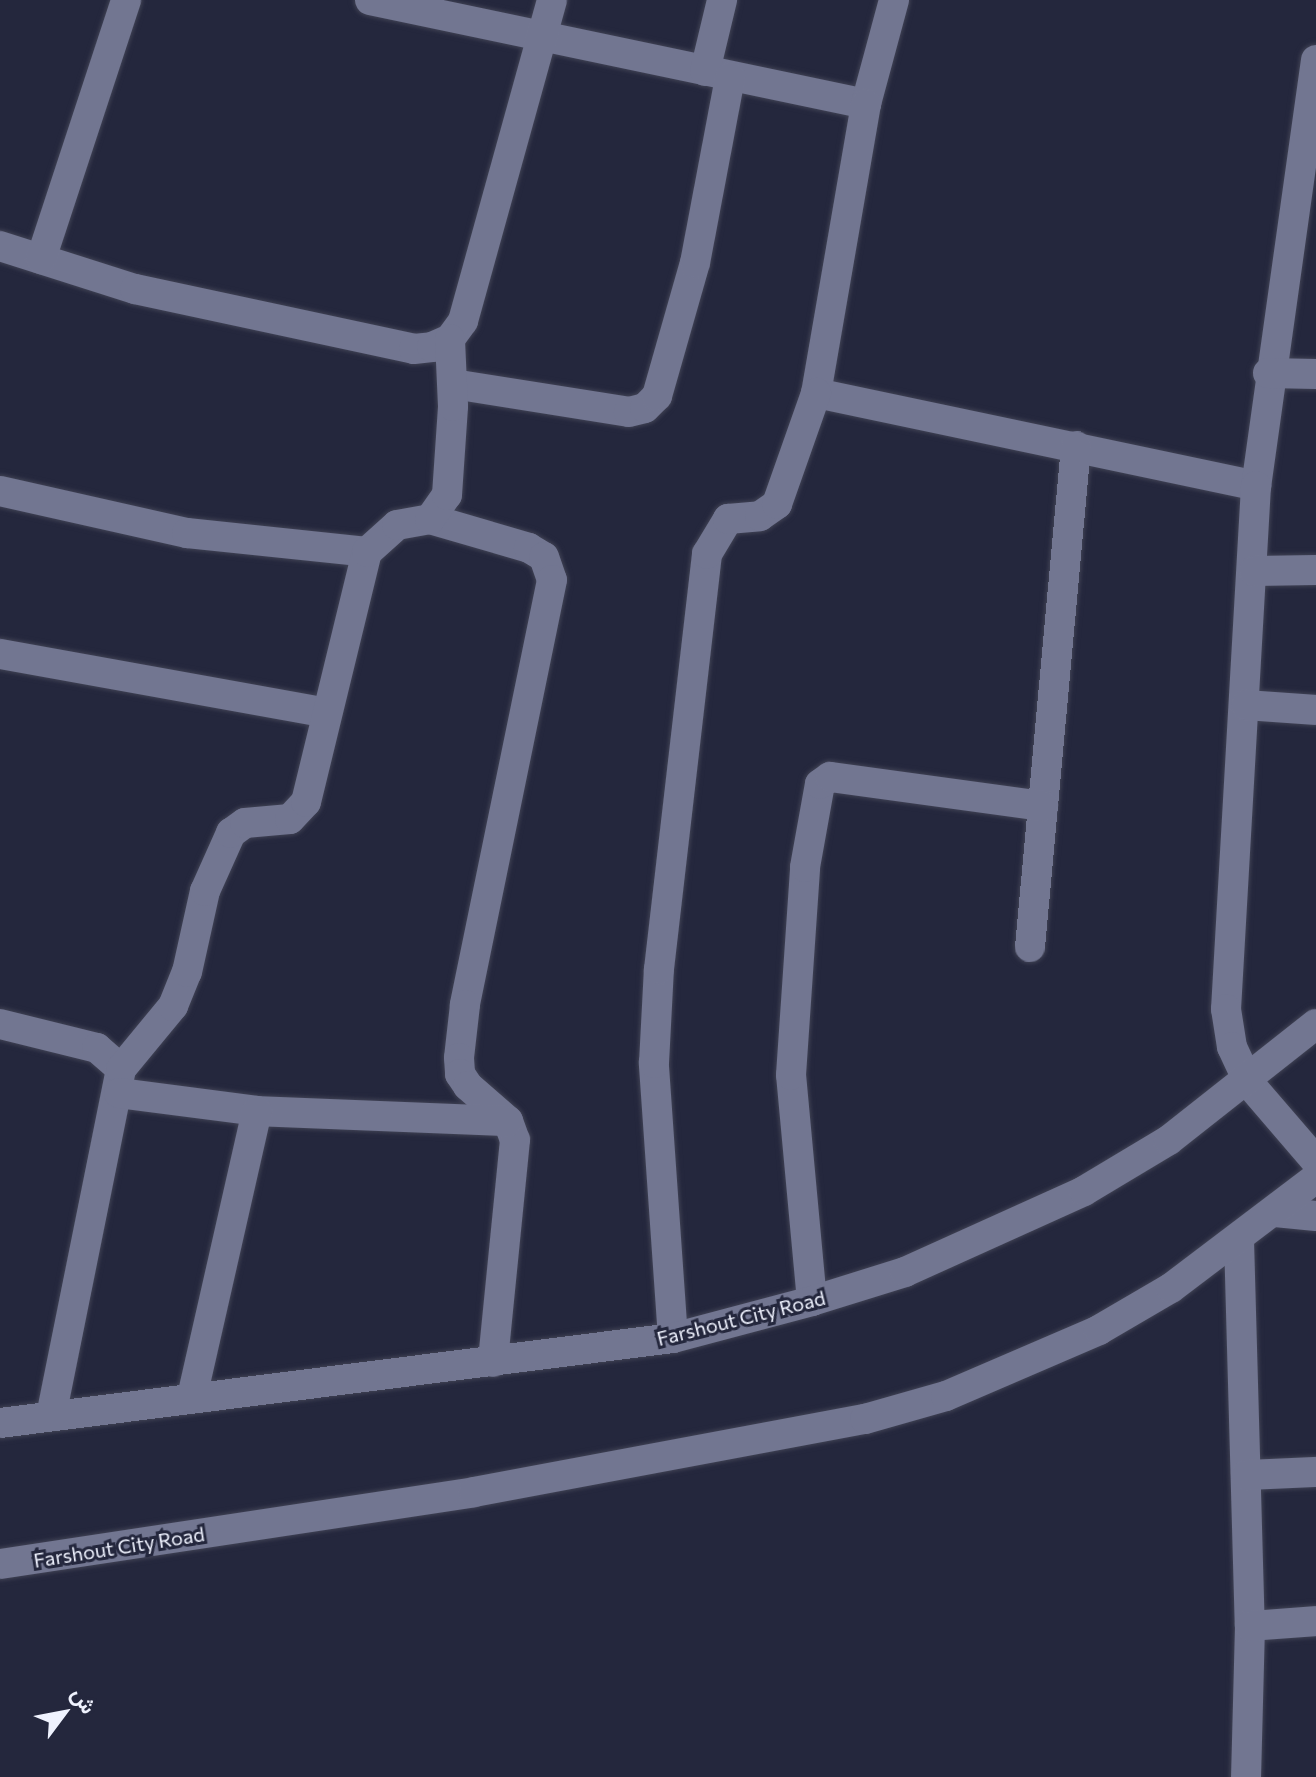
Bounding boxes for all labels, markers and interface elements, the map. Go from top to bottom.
street label: Farshout City Road [654,1285,828,1351]
street label: Farshout City Road [32,1522,206,1572]
north arrow [24,1673,104,1753]
text: ش [66,1682,103,1718]

